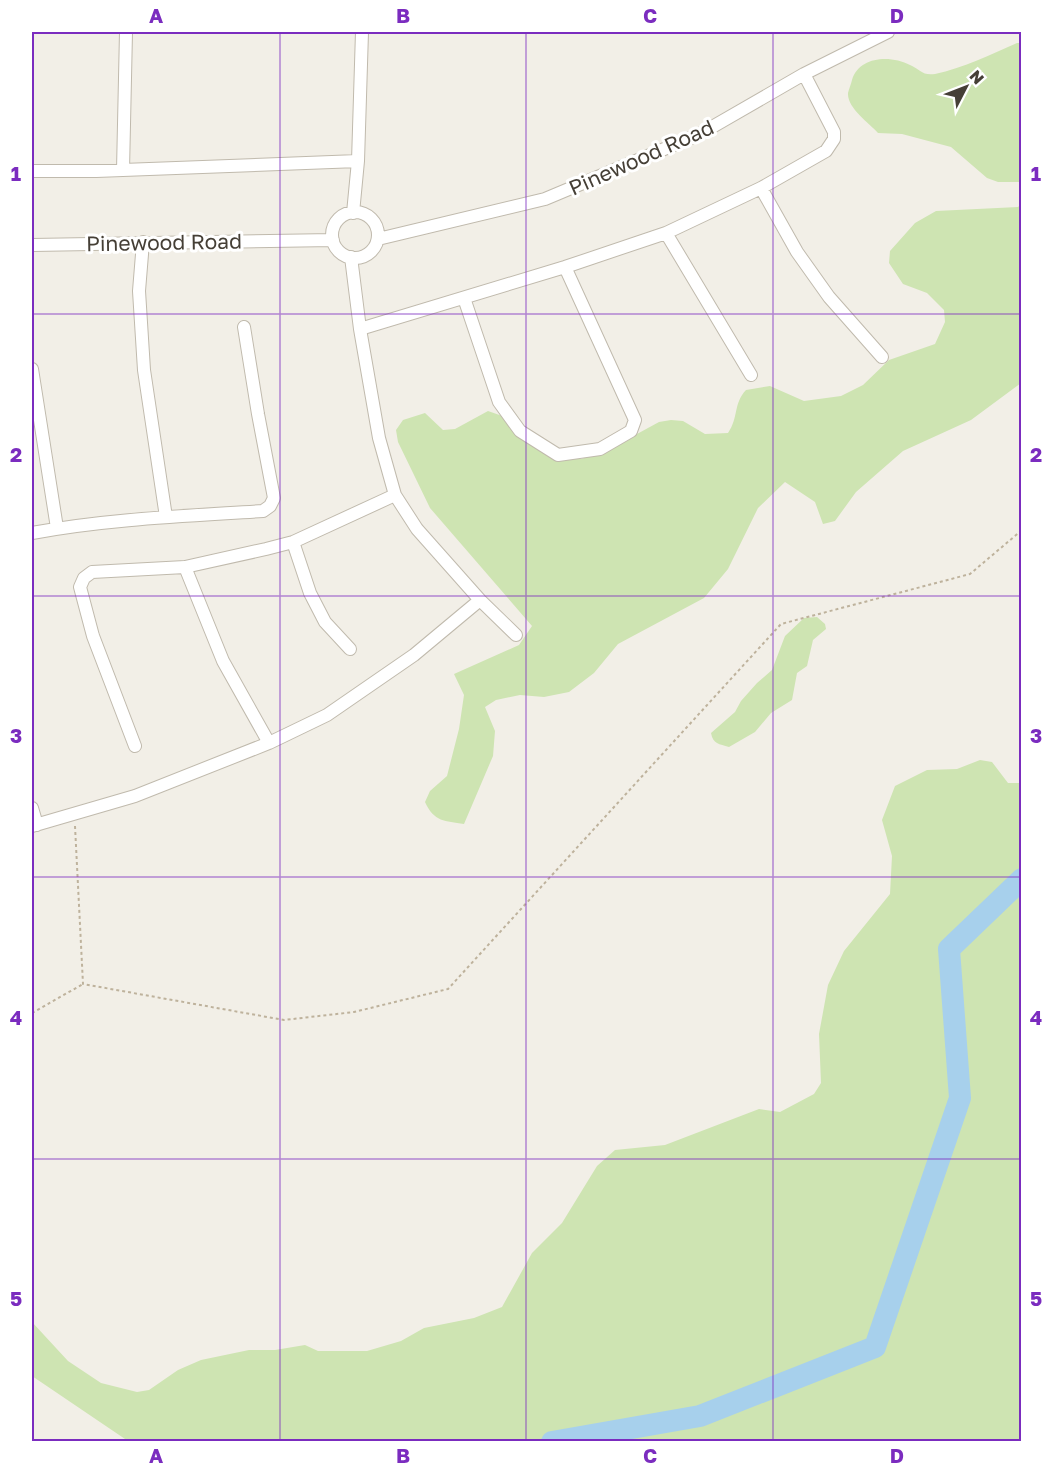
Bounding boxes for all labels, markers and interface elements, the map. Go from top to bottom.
text: A [149,3,163,27]
text: B [396,3,410,27]
text: C [643,3,657,27]
text: D [890,3,904,27]
north arrow [936,57,996,117]
text: N [966,66,989,88]
street label: Pinewood Road [565,113,717,201]
text: 1 [11,161,21,185]
text: 1 [1031,161,1041,185]
street label: Pinewood Road [86,228,242,256]
text: 2 [10,442,22,466]
text: 2 [1030,442,1042,466]
text: 3 [10,723,22,747]
text: 3 [1030,723,1042,747]
text: 4 [10,1005,22,1029]
text: 4 [1030,1005,1042,1029]
text: 5 [10,1286,22,1310]
text: 5 [1030,1286,1042,1310]
text: A [149,1443,163,1467]
text: B [396,1443,410,1467]
text: C [643,1443,657,1467]
text: D [890,1443,904,1467]

